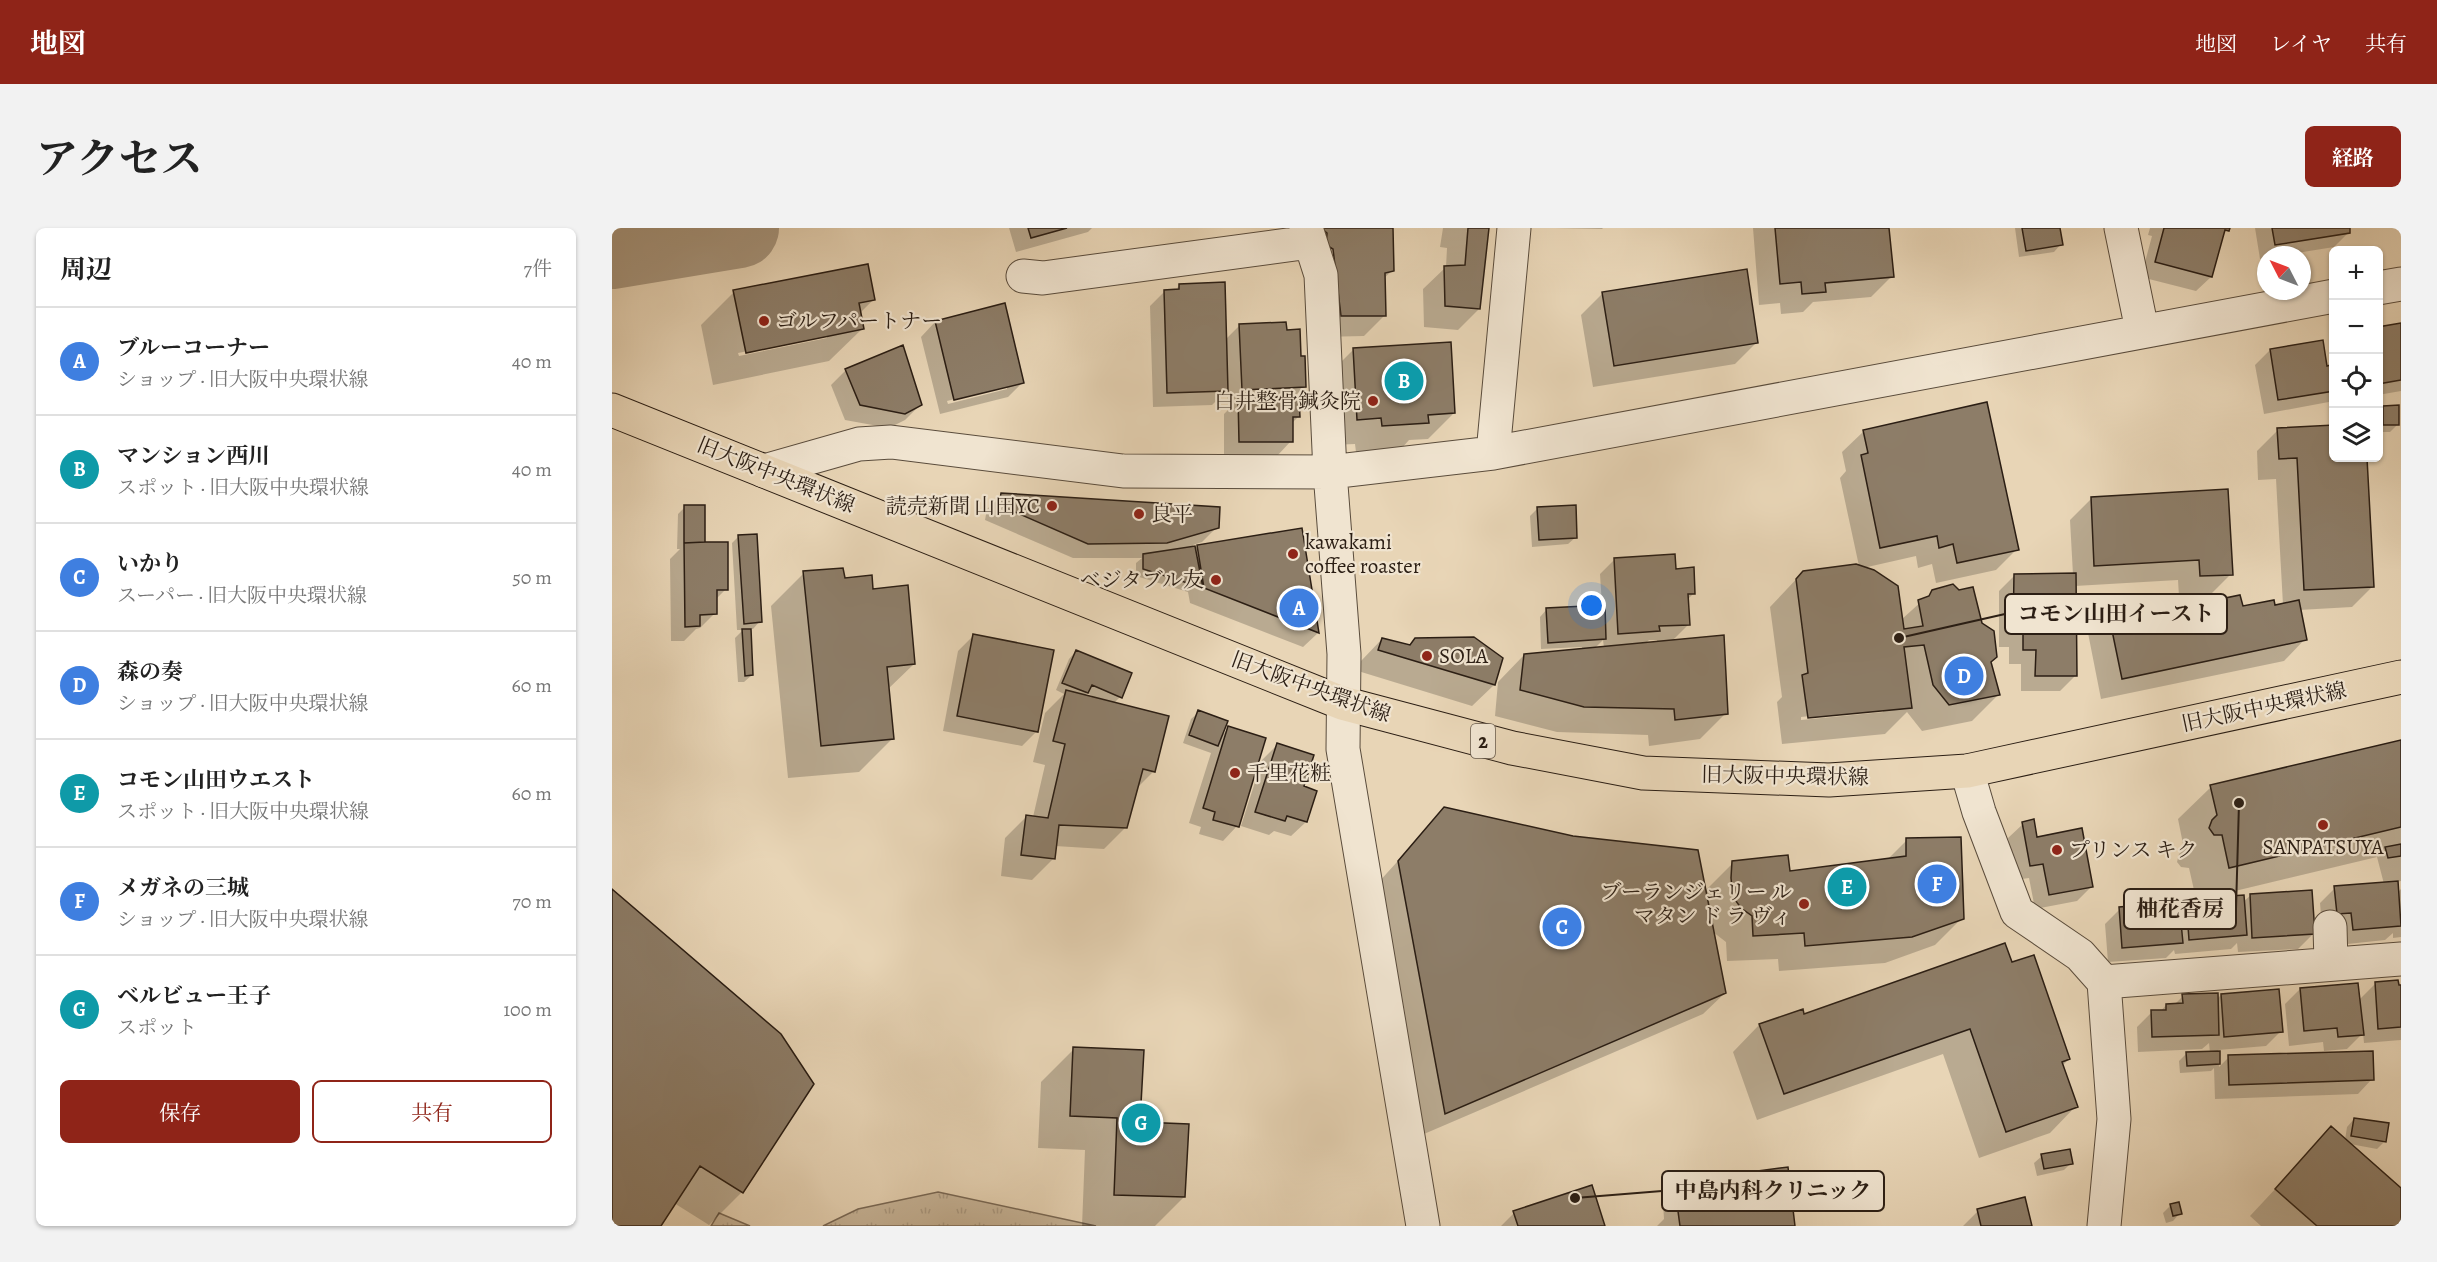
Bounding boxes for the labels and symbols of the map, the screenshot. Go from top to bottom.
north arrow [2257,246,2311,300]
place label: ゴルフパートナー [776,307,942,335]
marker: ゴルフパートナー [757,314,771,328]
pin: B [1384,358,1424,404]
place label: 白井整骨鍼灸院 [1214,387,1361,415]
marker: 白井整骨鍼灸院 [1366,394,1380,408]
street label: 旧大阪中央環状線 [693,431,859,519]
place label: 読売新聞 山田YC [886,492,1040,520]
marker: 読売新聞 山田YC [1045,499,1059,513]
place label: 良平 [1151,500,1193,528]
marker: 良平 [1132,507,1146,521]
place label: kawakami coffee roaster [1305,528,1421,580]
marker: kawakami coffee roaster [1286,547,1300,561]
place label: ベジタブル友 [1080,566,1204,594]
marker: ベジタブル友 [1209,573,1223,587]
pin: A [1280,586,1318,631]
your location [1577,591,1606,620]
callout: コモン山田イースト [2005,594,2227,634]
text: コモン山田イースト [2018,599,2214,629]
place label: SOLA [1439,642,1489,670]
street label: 旧大阪中央環状線 [1227,645,1395,729]
marker: SOLA [1420,649,1434,663]
pin: D [1944,654,1984,698]
street label: 旧大阪中央環状線 [2179,676,2349,738]
road number: 2 [1471,724,1495,758]
place label: 千里花粧 [1247,759,1331,787]
street label: 旧大阪中央環状線 [1701,761,1869,791]
marker: 千里花粧 [1228,766,1242,780]
marker: SANPATSUYA [2316,818,2330,832]
place label: SANPATSUYA [2263,833,2384,861]
place label: プリンス キク [2069,836,2198,864]
marker: プリンス キク [2050,843,2064,857]
pin: F [1918,862,1956,906]
pin: E [1828,864,1866,910]
place label: ブーランジェリー ル マタン ド ラ ヴィ [1600,878,1792,930]
callout: 柚花香房 [2124,889,2236,929]
text: 柚花香房 [2136,894,2224,924]
marker: ブーランジェリー ル マタン ド ラ ヴィ [1797,897,1811,911]
pin: C [1542,904,1582,950]
pin: G [1122,1100,1160,1146]
callout: 中島内科クリニック [1662,1171,1884,1211]
text: 中島内科クリニック [1675,1176,1871,1206]

